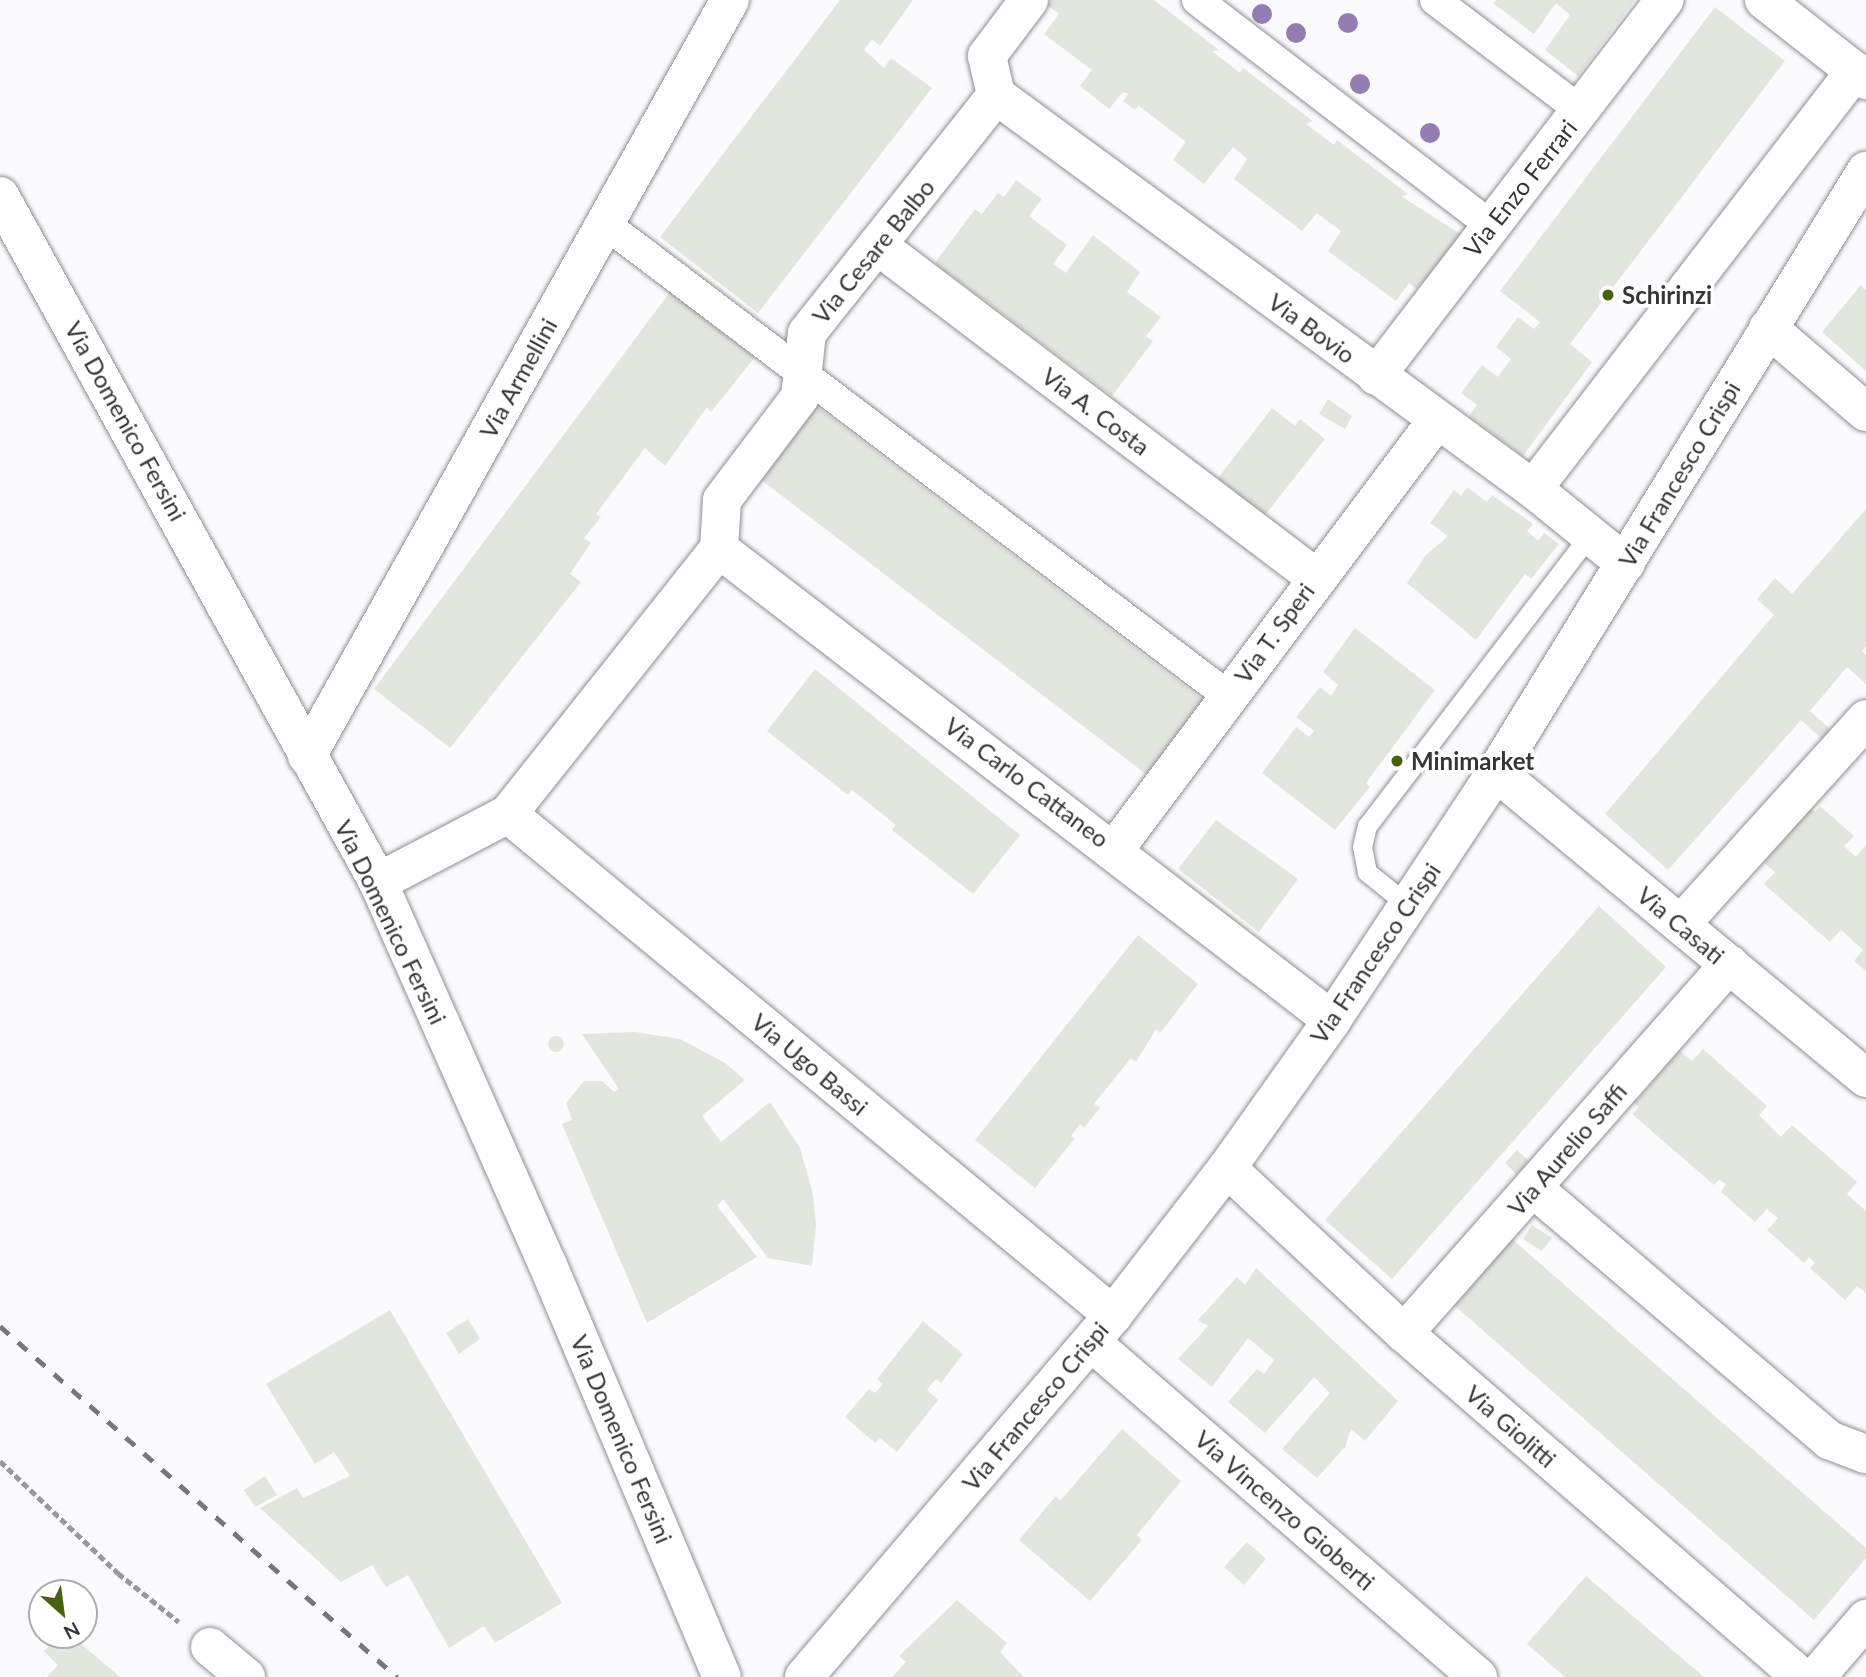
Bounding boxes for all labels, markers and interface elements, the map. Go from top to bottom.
street label: Via Enzo Ferrari [1457,114,1583,262]
street label: Via Cesare Balbo [806,173,940,329]
place label: Schirinzi [1622,281,1712,309]
street label: Via Bovio [1263,287,1361,369]
marker: Schirinzi [1600,287,1616,303]
street label: Via Armellini [473,313,563,443]
street label: Via Domenico Fersini [59,316,193,526]
street label: Via A. Costa [1036,361,1156,461]
street label: Via Francesco Crispi [1612,376,1746,572]
street label: Via T. Speri [1228,577,1320,689]
street label: Via Carlo Cattaneo [939,711,1115,853]
place label: Minimarket [1411,747,1534,775]
marker: Minimarket [1389,753,1405,769]
street label: Via Domenico Fersini [329,815,453,1029]
street label: Via Francesco Crispi [1304,857,1446,1049]
street label: Via Casati [1632,880,1730,970]
street label: Via Ugo Bassi [746,1007,874,1121]
street label: Via Aurelio Saffi [1501,1076,1633,1222]
street label: Via Francesco Crispi [956,1316,1114,1496]
street label: Via Domenico Fersini [565,1331,679,1547]
street label: Via Giolitti [1460,1379,1562,1473]
street label: Via Vincenzo Gioberti [1189,1424,1381,1596]
north arrow [28,1579,98,1649]
text: N [60,1618,84,1645]

